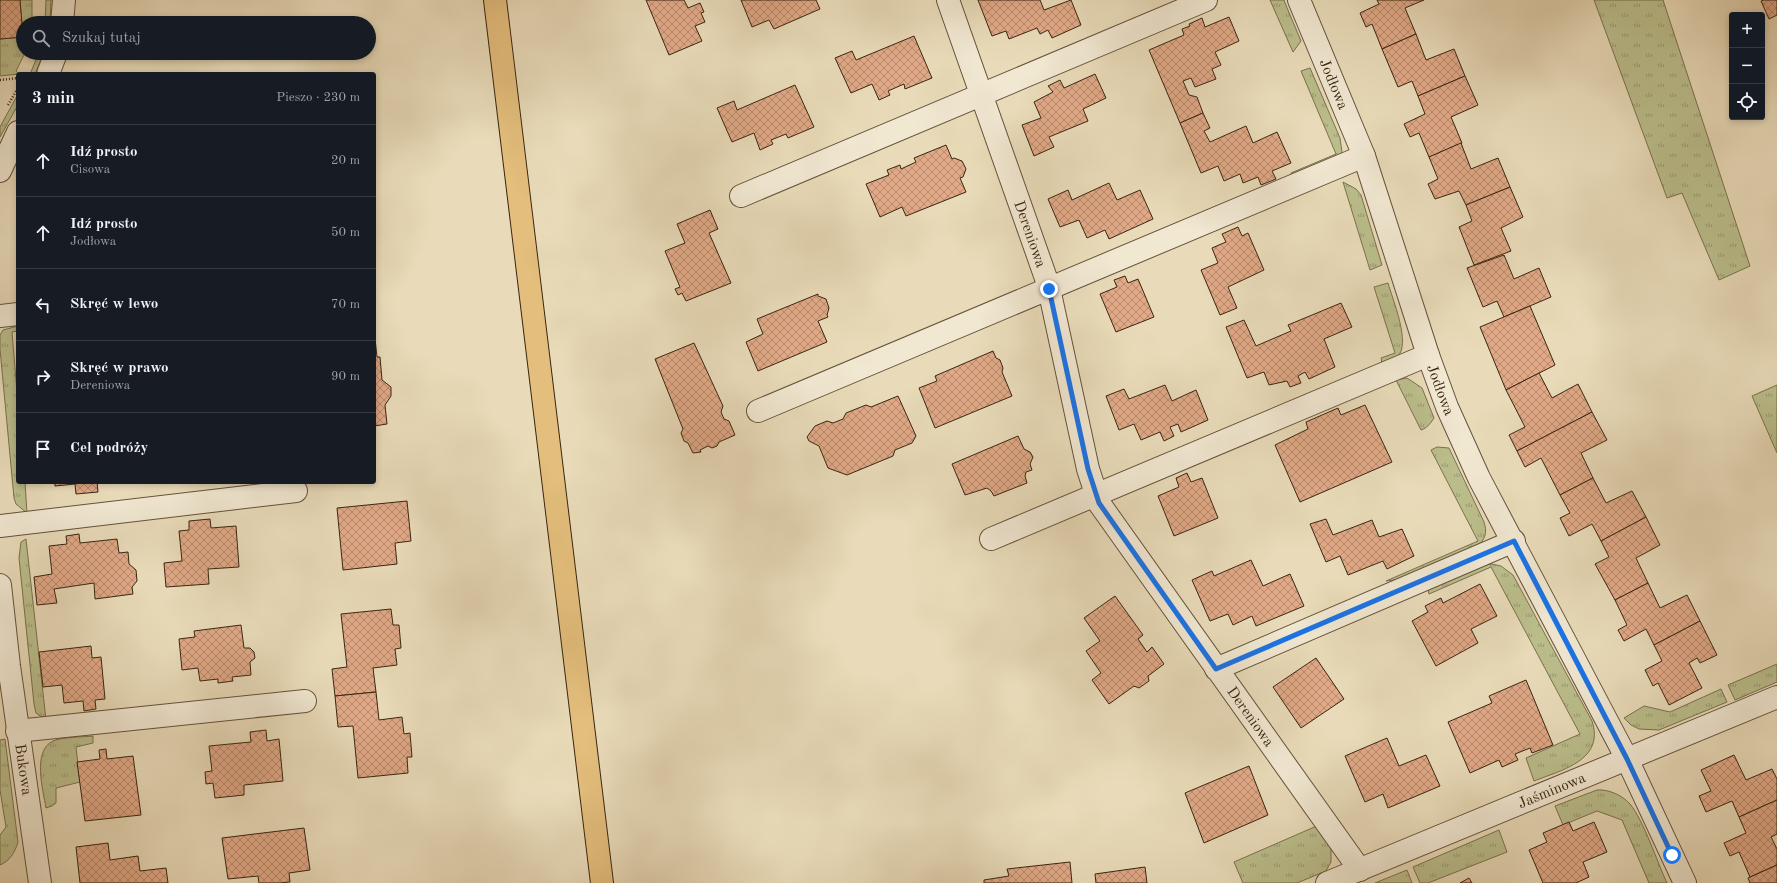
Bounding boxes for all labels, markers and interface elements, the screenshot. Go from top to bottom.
map controls [1729,12,1765,120]
button: + [1729,12,1765,48]
search box [16,16,376,60]
icon: search [30,27,52,49]
text: Szukaj tutaj [62,31,141,46]
button: − [1729,48,1765,84]
street label: Jodłowa [1315,57,1350,113]
button: locate [1729,84,1765,120]
text: 3 min [32,90,75,107]
text: Pieszo · 230 m [276,91,360,104]
text: Idź prosto [70,145,137,160]
icon: ahead [32,150,54,172]
text: 20 m [331,154,360,167]
text: Cisowa [70,163,110,176]
street label: Dereniowa [1010,199,1048,270]
text: Idź prosto [70,217,137,232]
icon: ahead [32,222,54,244]
text: 50 m [331,226,360,239]
text: Jodłowa [70,235,116,248]
route end [1040,280,1058,298]
icon: left [32,294,54,316]
text: Skręć w lewo [70,297,158,312]
text: 70 m [331,298,360,311]
text: Skręć w prawo [70,361,169,376]
street label: Jodłowa [1423,363,1456,419]
icon: right [32,366,54,388]
text: 90 m [331,370,360,383]
text: Dereniowa [70,379,130,392]
icon: arrive [32,438,54,460]
text: Cel podróży [70,441,148,456]
street label: Dereniowa [1223,685,1276,750]
street label: Bukowa [11,743,33,797]
street label: Jaśminowa [1516,771,1589,812]
route start [1663,846,1681,864]

